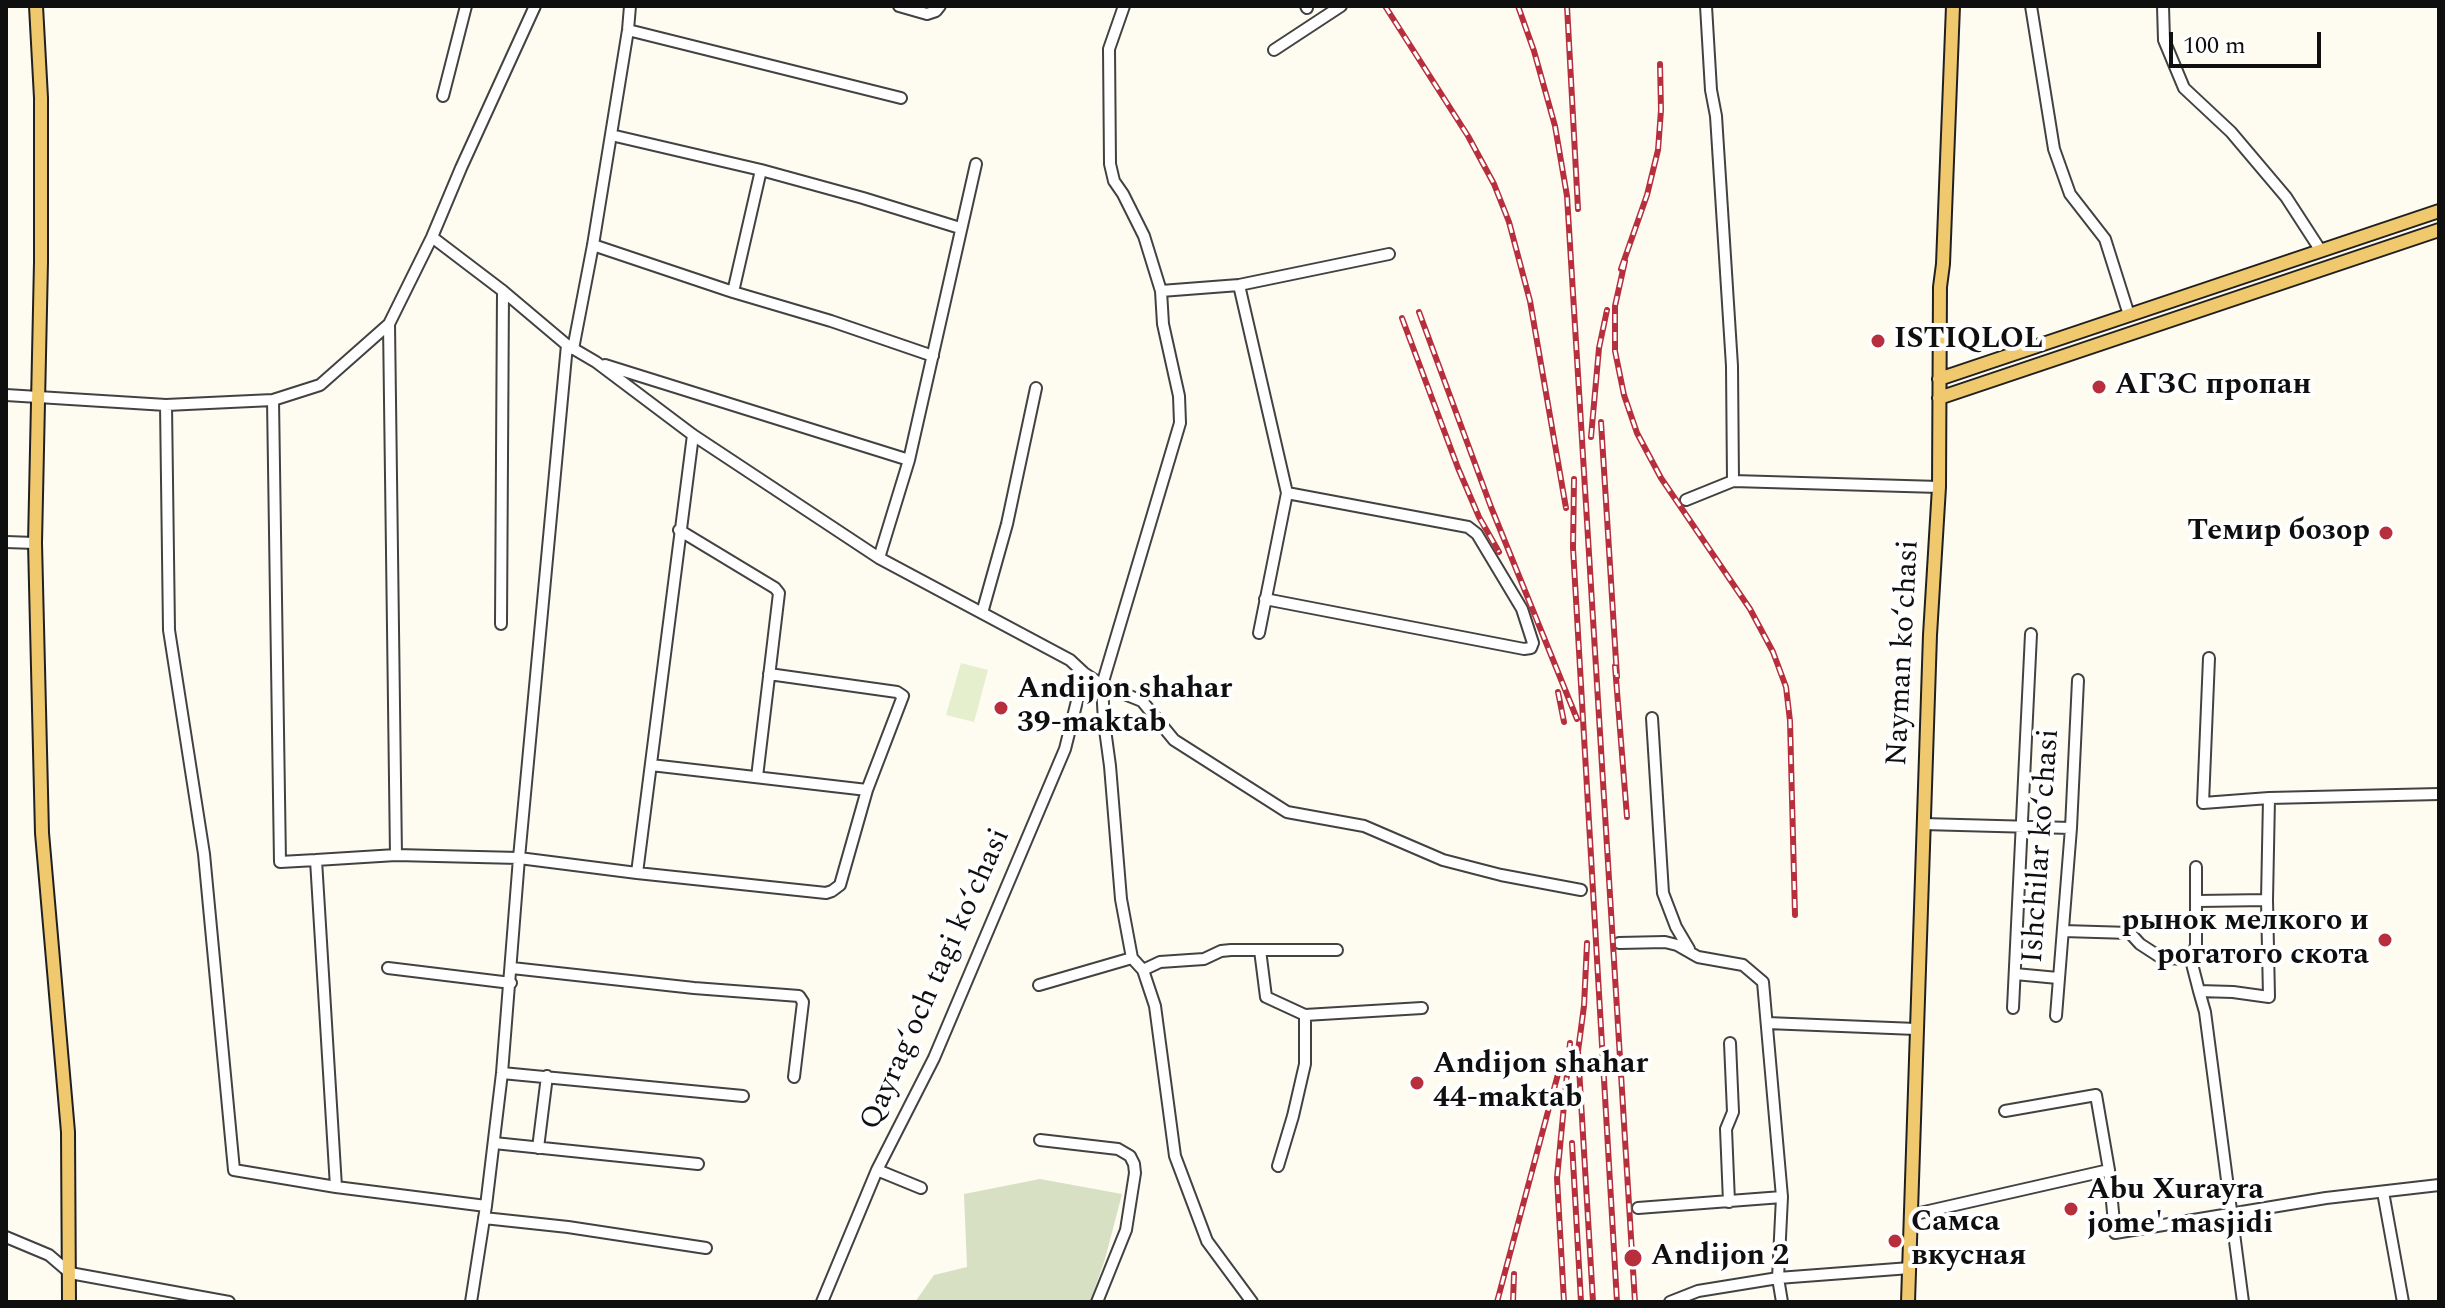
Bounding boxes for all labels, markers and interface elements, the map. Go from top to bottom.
scale bar [2173,16,2325,66]
text: 100 m [2183,28,2246,64]
place label: ISTIQLOL [1894,323,2043,359]
marker: ISTIQLOL [1869,332,1887,350]
place label: АГЗС пропан [2115,369,2311,405]
marker: АГЗС пропан [2090,378,2108,396]
place label: Темир бозор [2187,515,2370,551]
marker: Темир бозор [2377,524,2395,542]
street label: Nayman koʻchasi [1881,539,1929,767]
place label: Andijon shahar 39-maktab [1017,673,1232,744]
marker: Andijon shahar 39-maktab [992,699,1010,717]
street label: Ishchilar koʻchasi [2017,728,2069,964]
street label: Qayragʻoch tagi koʻchasi [854,824,1020,1136]
place label: рынок мелкого и рогатого скота [2122,905,2369,976]
marker: рынок мелкого и рогатого скота [2376,931,2394,949]
place label: Andijon shahar 44-maktab [1433,1048,1648,1118]
marker: Andijon shahar 44-maktab [1408,1074,1426,1092]
place label: Abu Xurayra jome' masjidi [2087,1174,2273,1244]
marker: Abu Xurayra jome' masjidi [2062,1200,2080,1218]
place label: Самса вкусная [1911,1206,2026,1276]
marker: Самса вкусная [1886,1232,1904,1250]
place label: Andijon 2 [1651,1240,1789,1276]
marker: Andijon 2 [1622,1247,1644,1269]

